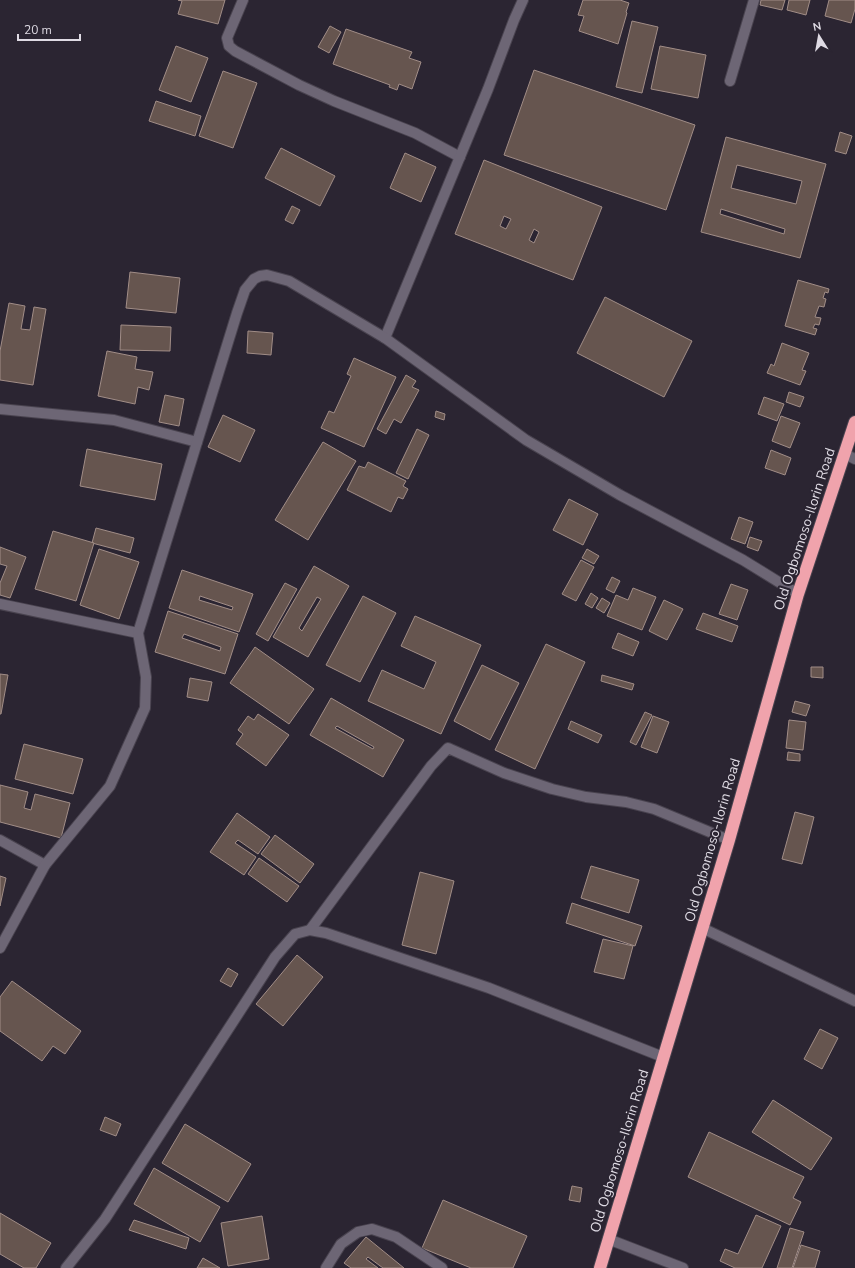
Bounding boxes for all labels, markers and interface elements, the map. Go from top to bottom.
scale bar [18,16,80,42]
north arrow [799,16,839,56]
text: N [812,19,823,35]
text: 20 m [24,22,52,38]
street label: Old Ogbomoso-Ilorin Road [769,446,840,613]
street label: Old Ogbomoso-Ilorin Road [680,756,745,924]
street label: Old Ogbomoso-Ilorin Road [586,1067,653,1235]

